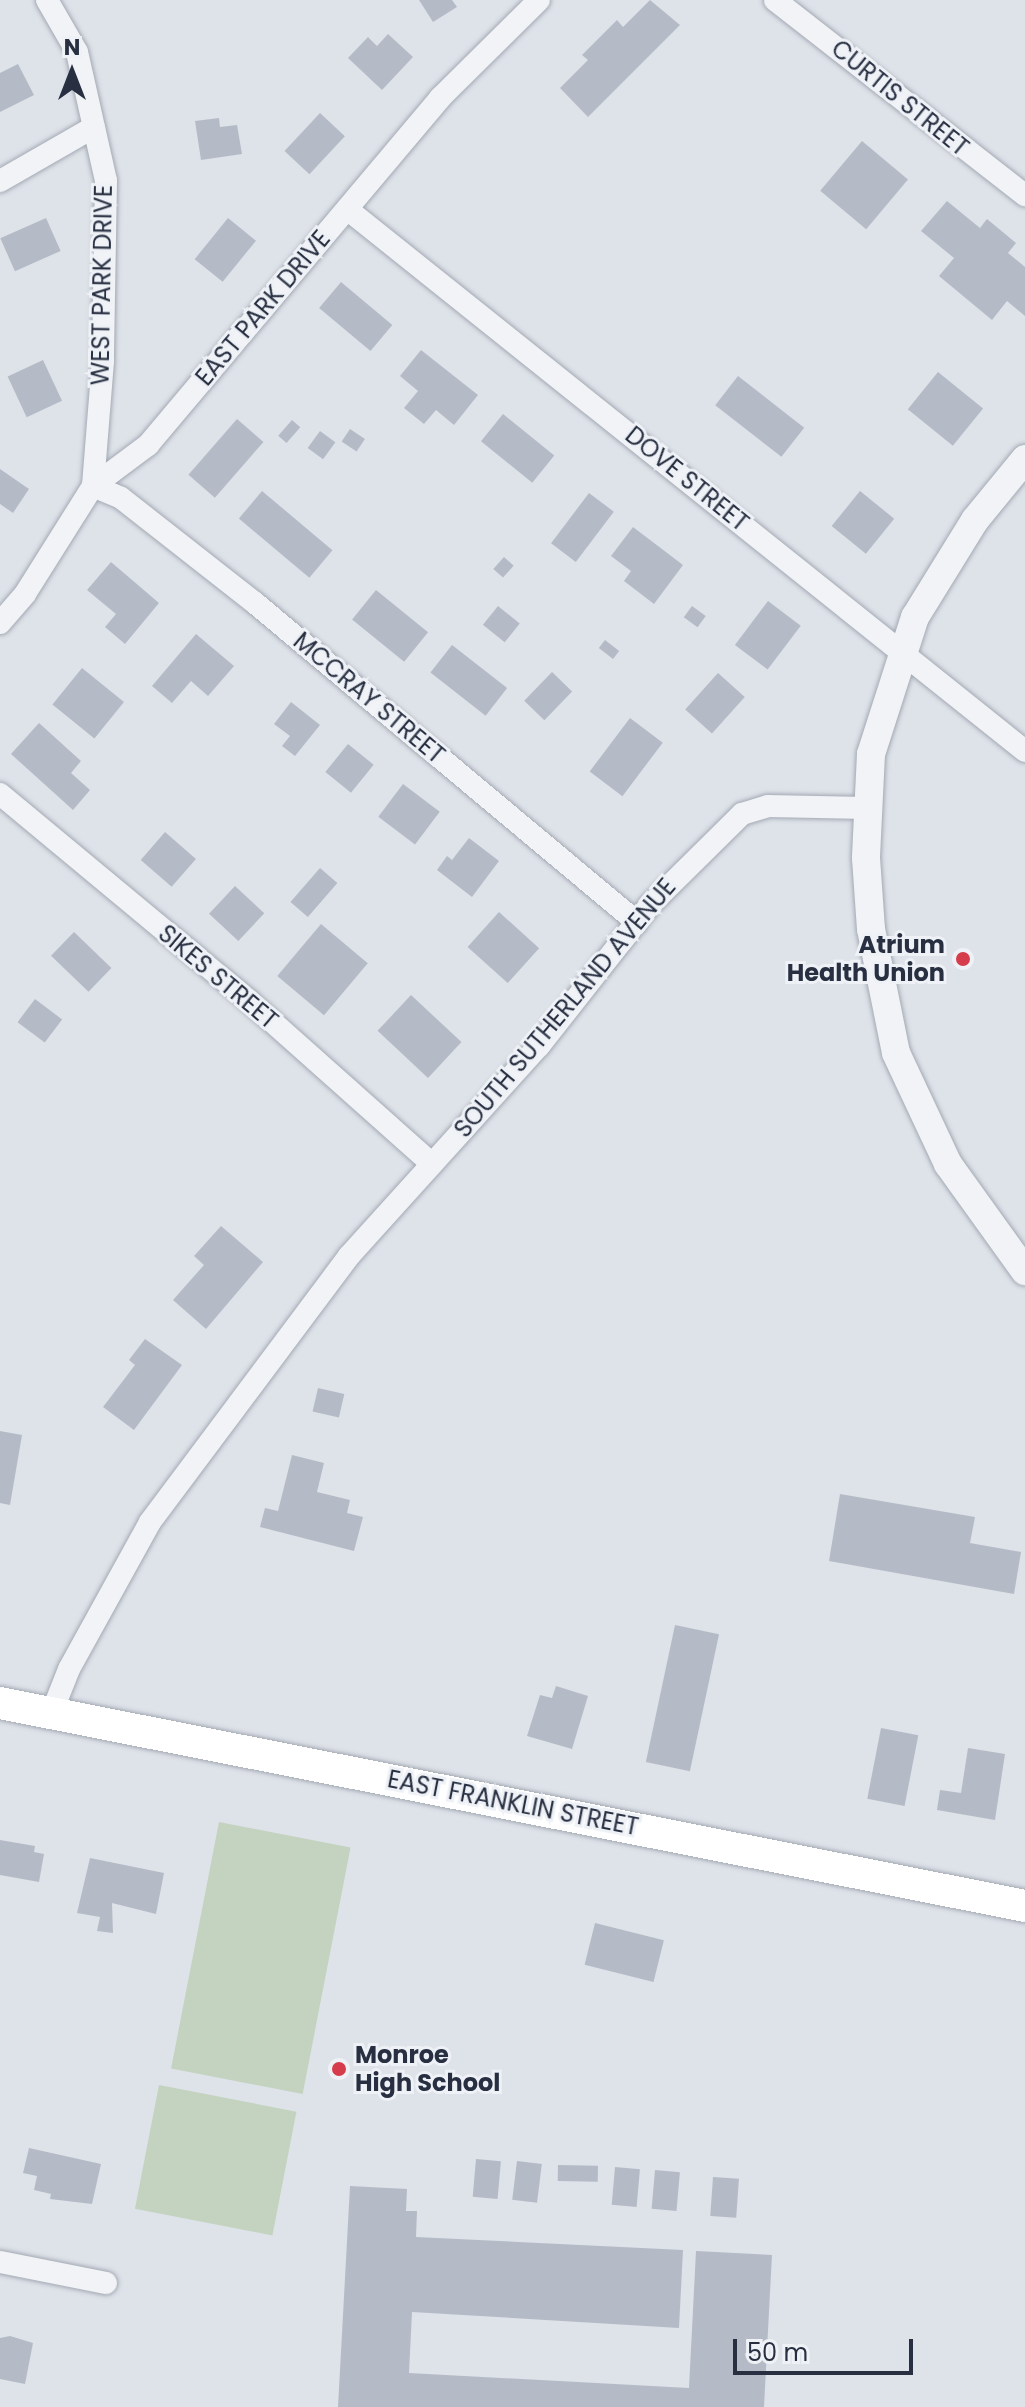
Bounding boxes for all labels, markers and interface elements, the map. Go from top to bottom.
north arrow [32,32,112,112]
text: N [64,32,80,63]
street label: CURTIS STREET [826,34,974,162]
street label: WEST PARK DRIVE [86,184,118,386]
street label: EAST PARK DRIVE [190,225,336,391]
street label: DOVE STREET [620,421,754,537]
street label: MCCRAY STREET [288,626,450,770]
street label: SOUTH SUTHERLAND AVENUE [448,873,682,1143]
street label: SIKES STREET [153,919,283,1035]
place label: Atrium Health Union [787,931,945,987]
marker: Atrium Health Union [952,948,974,970]
street label: EAST FRANKLIN STREET [385,1765,641,1841]
place label: Monroe High School [355,2041,500,2097]
marker: Monroe High School [330,2060,348,2078]
scale bar [737,2323,917,2373]
text: 50 m [747,2336,808,2369]

